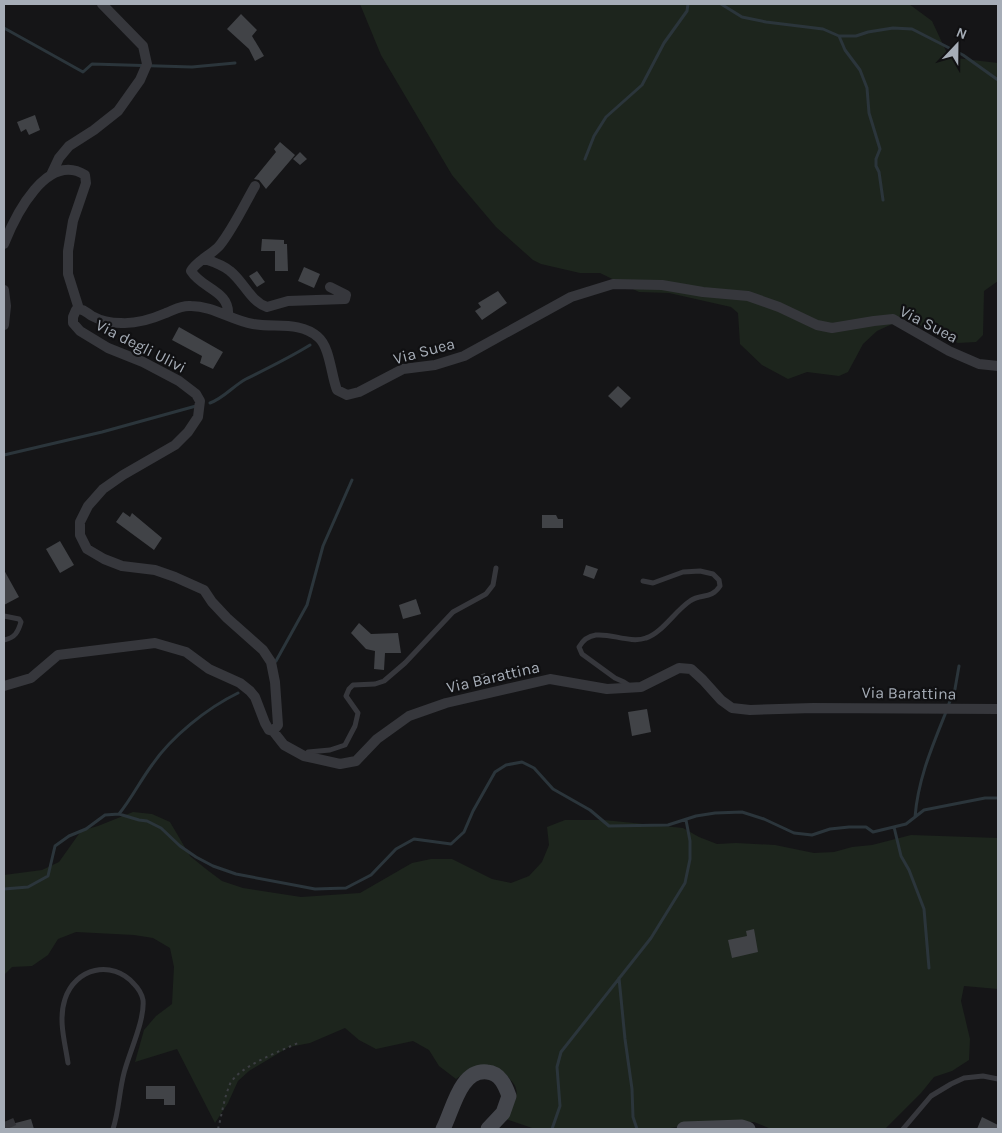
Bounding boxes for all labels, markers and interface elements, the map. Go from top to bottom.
north arrow [932,20,982,70]
text: N [954,24,970,43]
street label: Via Suea [897,301,961,347]
street label: Via degli Ulivi [93,315,189,377]
street label: Via Suea [391,334,457,368]
street label: Via Barattina [445,657,541,697]
street label: Via Barattina [861,683,957,703]

